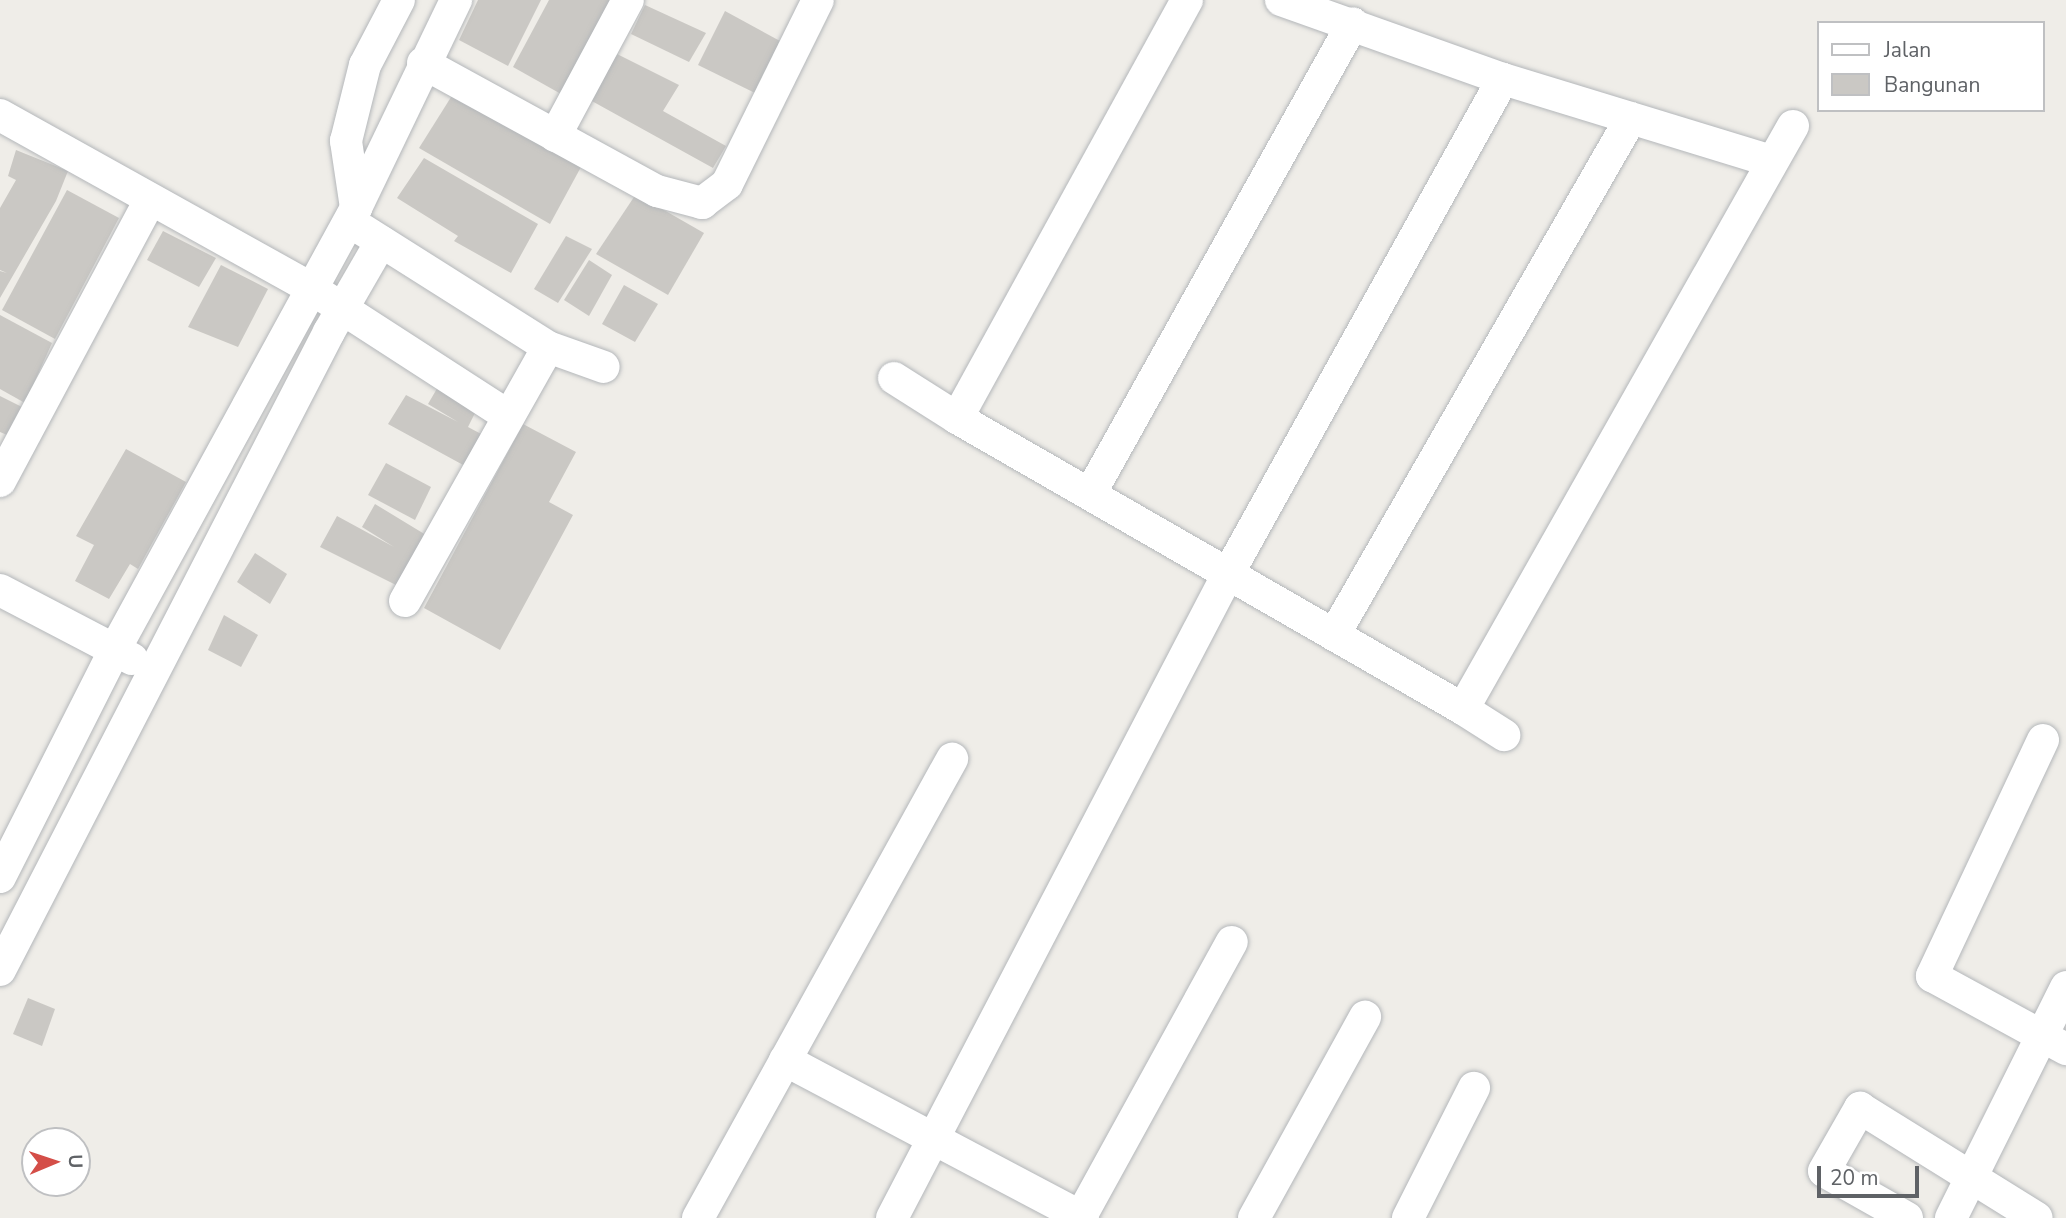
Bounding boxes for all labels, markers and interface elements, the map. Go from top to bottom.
legend [1818,21,2045,112]
text: Jalan [1884,36,1931,64]
text: Bangunan [1884,71,1980,99]
north arrow [21,1127,91,1197]
scale bar [1821,1152,1923,1196]
text: U [62,1154,88,1169]
text: 20 m [1830,1164,1879,1192]

